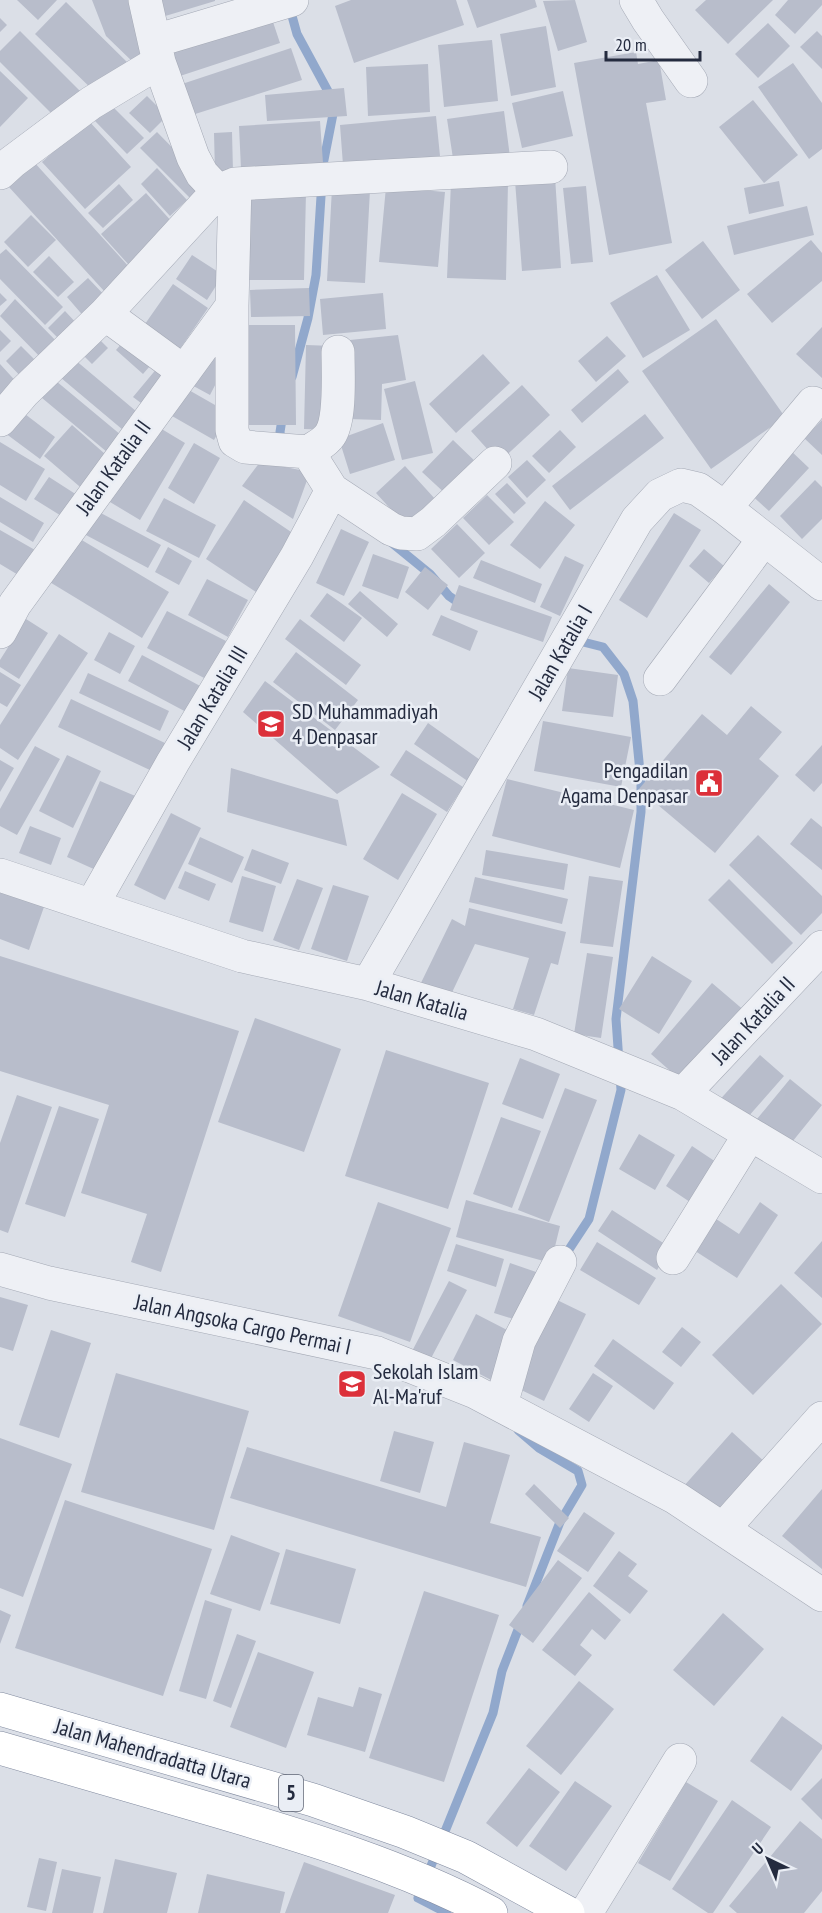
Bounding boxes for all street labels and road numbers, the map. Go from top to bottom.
street label: Jalan Katalia II [69,414,157,521]
street label: Jalan Katalia I [521,600,598,705]
street label: Jalan Katalia III [170,640,254,754]
street label: Jalan Katalia II [705,970,801,1071]
street label: Jalan Katalia [371,973,472,1027]
street label: Jalan Angsoka Cargo Permai I [131,1287,354,1361]
street label: Jalan Mahendradatta Utara [51,1711,254,1794]
road number: 5 [279,1775,303,1811]

